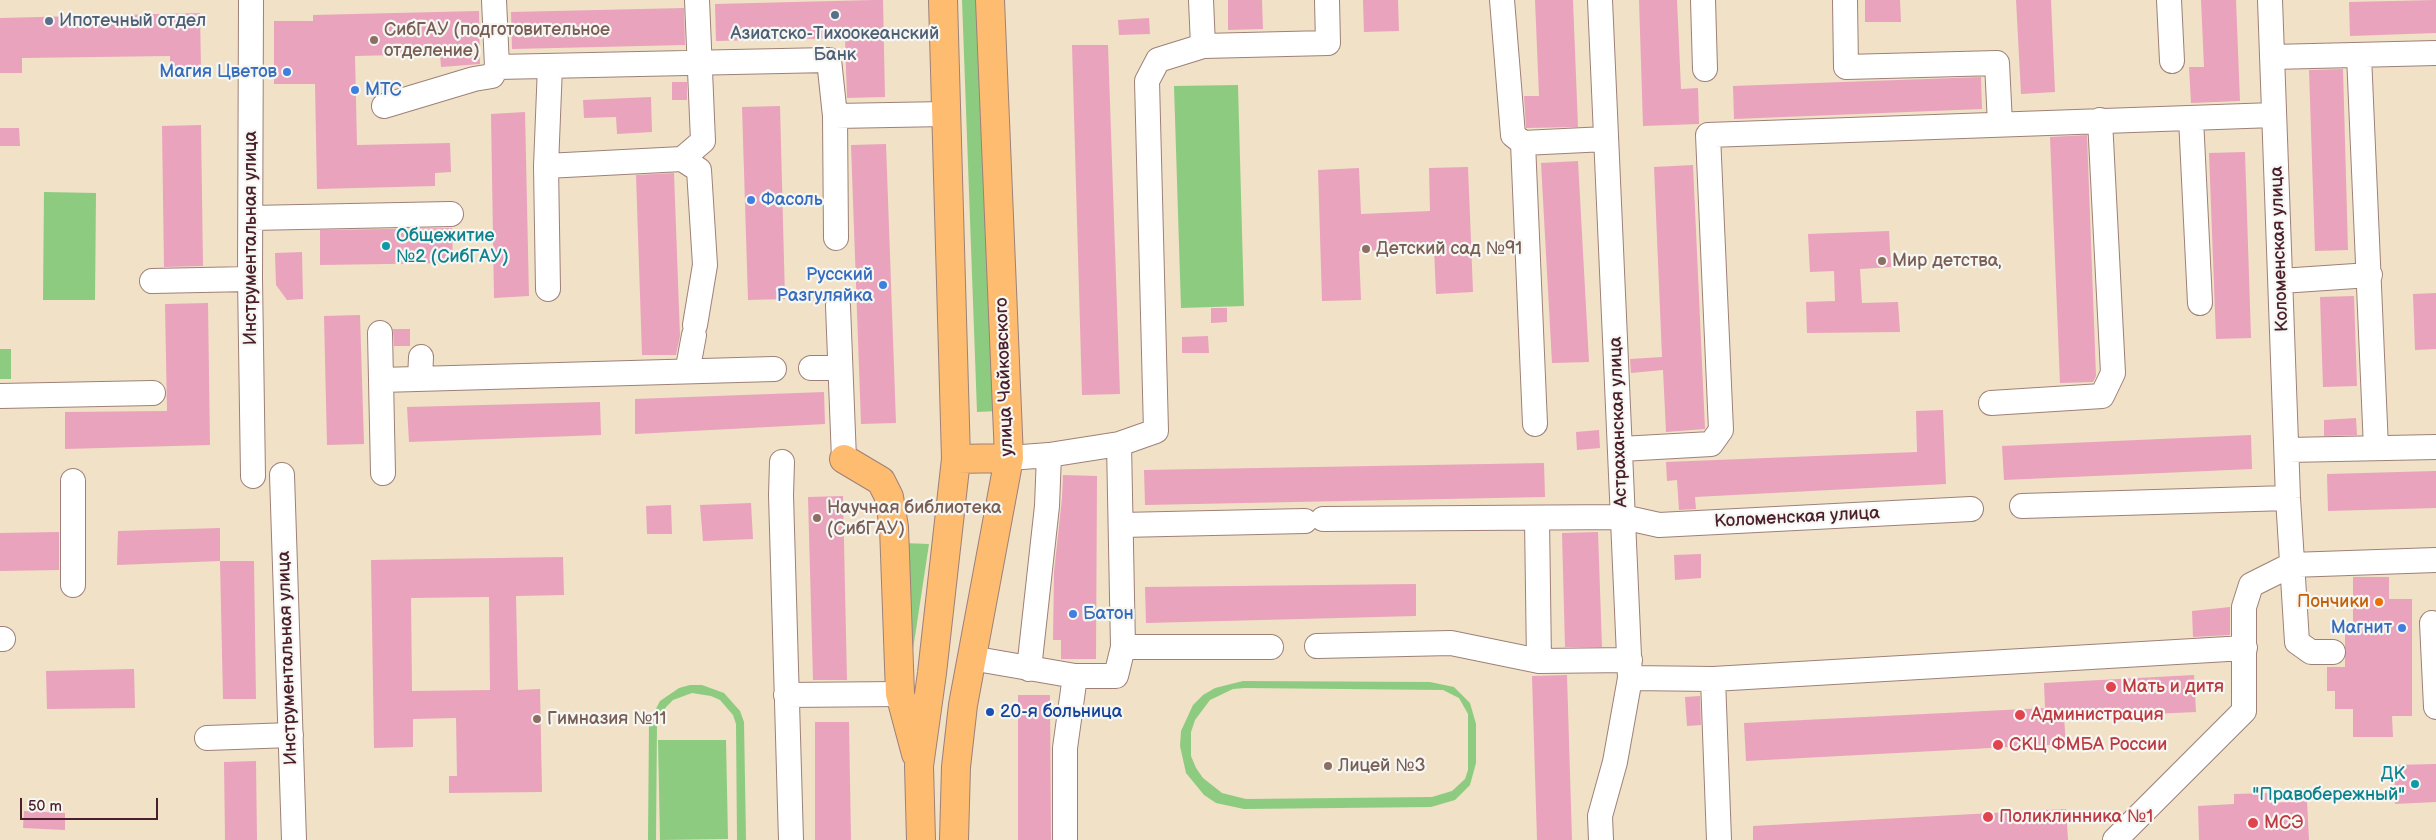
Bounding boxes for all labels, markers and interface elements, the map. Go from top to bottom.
marker: Азиатско-Тихоокеанский Банк [829,9,841,21]
place label: Ипотечный отдел [59,10,206,32]
marker: Ипотечный отдел [43,15,55,27]
place label: СибГАУ (подготовительное отделение) [384,19,610,62]
place label: Азиатско-Тихоокеанский Банк [731,23,939,66]
marker: СибГАУ (подготовительное отделение) [368,34,380,46]
place label: Магия Цветов [159,61,277,83]
marker: Магия Цветов [281,66,293,78]
place label: МТС [365,79,402,101]
marker: МТС [349,84,361,96]
street label: Инструментальная улица [240,131,262,345]
street label: Коломенская улица [2266,166,2294,332]
place label: Фасоль [761,189,823,211]
marker: Фасоль [745,194,757,206]
place label: Общежитие №2 (СибГАУ) [396,225,509,268]
place label: Детский сад №91 [1376,238,1522,260]
marker: Общежитие №2 (СибГАУ) [380,240,392,252]
marker: Детский сад №91 [1360,243,1372,255]
place label: Мир детства, [1892,250,2002,272]
marker: Мир детства, [1876,255,1888,267]
place label: Русский Разгуляйка [777,264,873,306]
marker: Русский Разгуляйка [877,279,889,291]
street label: улица Чайковского [991,297,1019,457]
street label: Астраханская улица [1605,336,1633,508]
place label: Научная библиотека (СибГАУ) [827,497,1002,540]
street label: Коломенская улица [1714,503,1880,533]
marker: Научная библиотека (СибГАУ) [811,512,823,524]
street label: Инструментальная улица [273,550,303,766]
place label: Пончики [2297,591,2369,613]
marker: Пончики [2373,596,2385,608]
place label: Батон [1083,603,1134,625]
marker: Батон [1067,608,1079,620]
place label: Магнит [2331,617,2392,639]
marker: Магнит [2396,622,2408,634]
place label: Мать и дитя [2122,676,2224,698]
marker: Мать и дитя [2104,680,2118,694]
place label: 20-я больница [1000,701,1122,723]
place label: Администрация [2031,704,2164,726]
marker: 20-я больница [984,706,996,718]
place label: Гимназия №11 [547,708,666,730]
marker: Администрация [2013,708,2027,722]
marker: Гимназия №11 [531,713,543,725]
place label: СКЦ ФМБА России [2009,734,2167,756]
marker: СКЦ ФМБА России [1991,738,2005,752]
place label: Лицей №3 [1338,755,1426,777]
marker: Лицей №3 [1322,760,1334,772]
place label: ДК "Правобережный" [2252,763,2405,806]
marker: ДК "Правобережный" [2409,778,2421,790]
scale bar [22,788,160,820]
text: 50 m [28,797,62,816]
place label: Поликлинника №1 [1999,806,2153,828]
marker: Поликлинника №1 [1981,810,1995,824]
place label: МСЭ [2264,812,2303,834]
marker: МСЭ [2246,816,2260,830]

